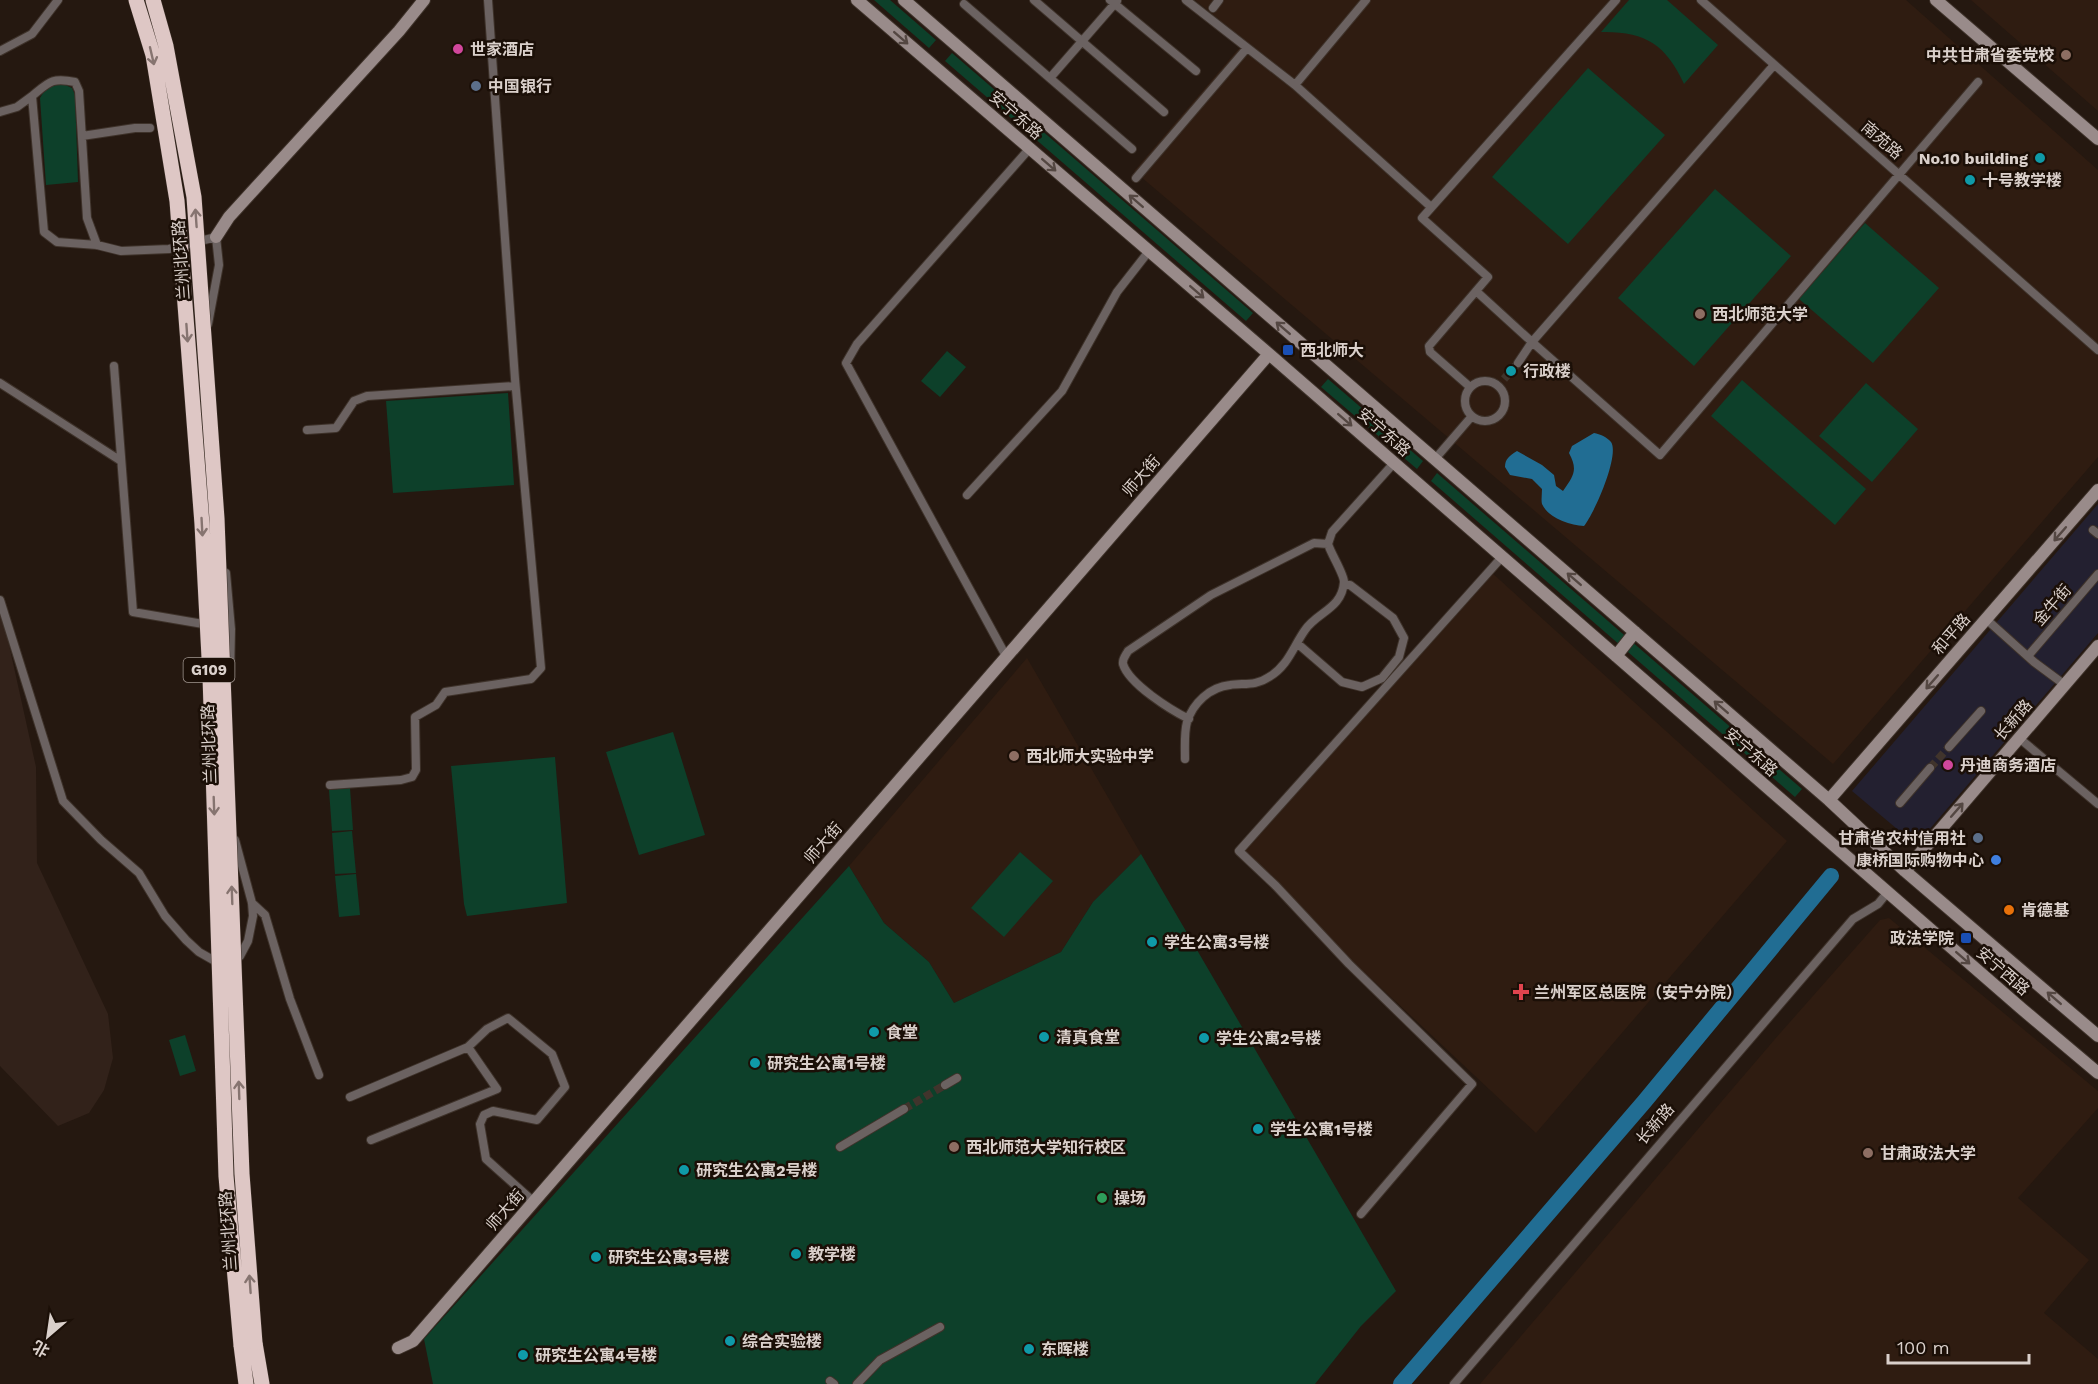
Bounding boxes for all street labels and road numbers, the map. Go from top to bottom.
street label: 安宁东路 [986,87,1046,143]
street label: 南苑路 [1858,117,1906,163]
street label: 兰州北环路 [169,219,193,301]
street label: 安宁东路 [1354,404,1414,460]
street label: 师大街 [1118,452,1164,500]
street label: 金牛街 [2029,581,2075,629]
street label: 和平路 [1928,610,1974,658]
road number: G109 [184,658,234,682]
street label: 长新路 [1990,696,2036,744]
street label: 兰州北环路 [198,704,220,784]
street label: 安宁东路 [1721,724,1781,780]
street label: 师大街 [800,819,846,867]
street label: 安宁西路 [1973,943,2033,999]
street label: 长新路 [1632,1100,1678,1148]
street label: 师大街 [482,1186,528,1234]
street label: 兰州北环路 [216,1190,240,1272]

